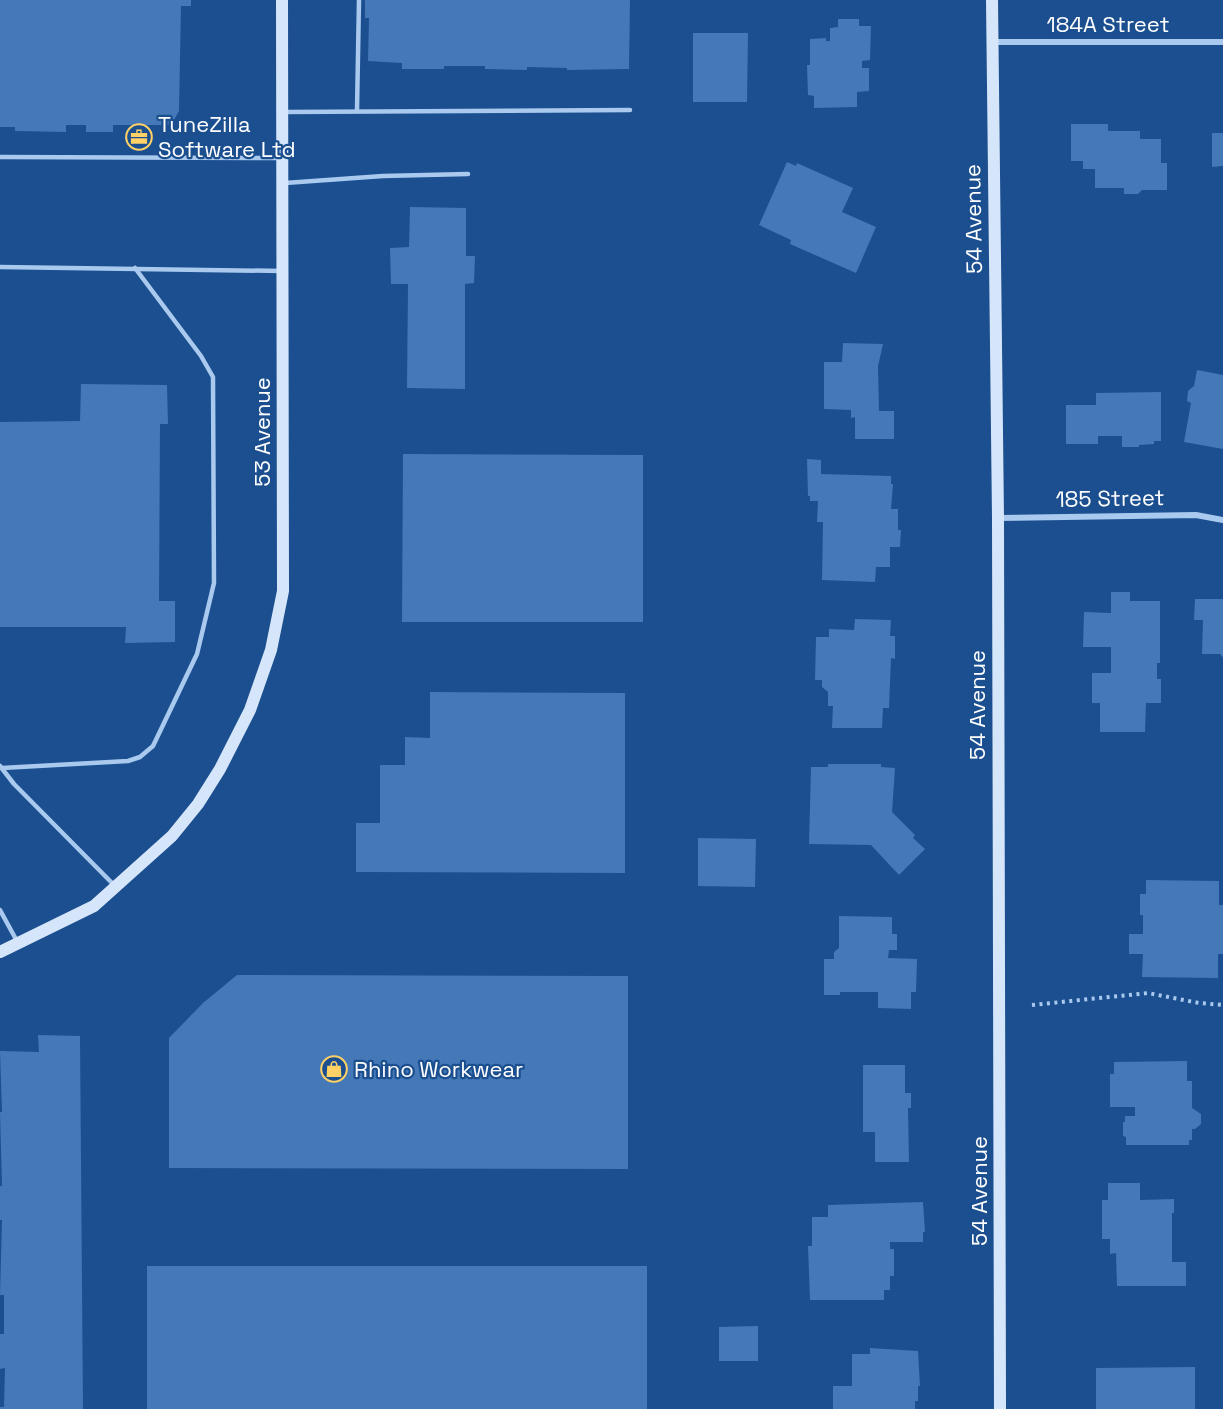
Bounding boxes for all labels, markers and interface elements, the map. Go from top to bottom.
street label: 184A Street [1046,10,1170,38]
place label: TuneZilla Software Ltd [158,110,296,163]
office icon: TuneZilla Software Ltd [124,122,154,152]
street label: 54 Avenue [958,164,988,274]
street label: 53 Avenue [248,377,276,487]
street label: 185 Street [1055,483,1165,513]
street label: 54 Avenue [963,650,991,760]
shop icon: Rhino Workwear [319,1054,349,1084]
place label: Rhino Workwear [354,1055,523,1083]
street label: 54 Avenue [965,1136,993,1246]

